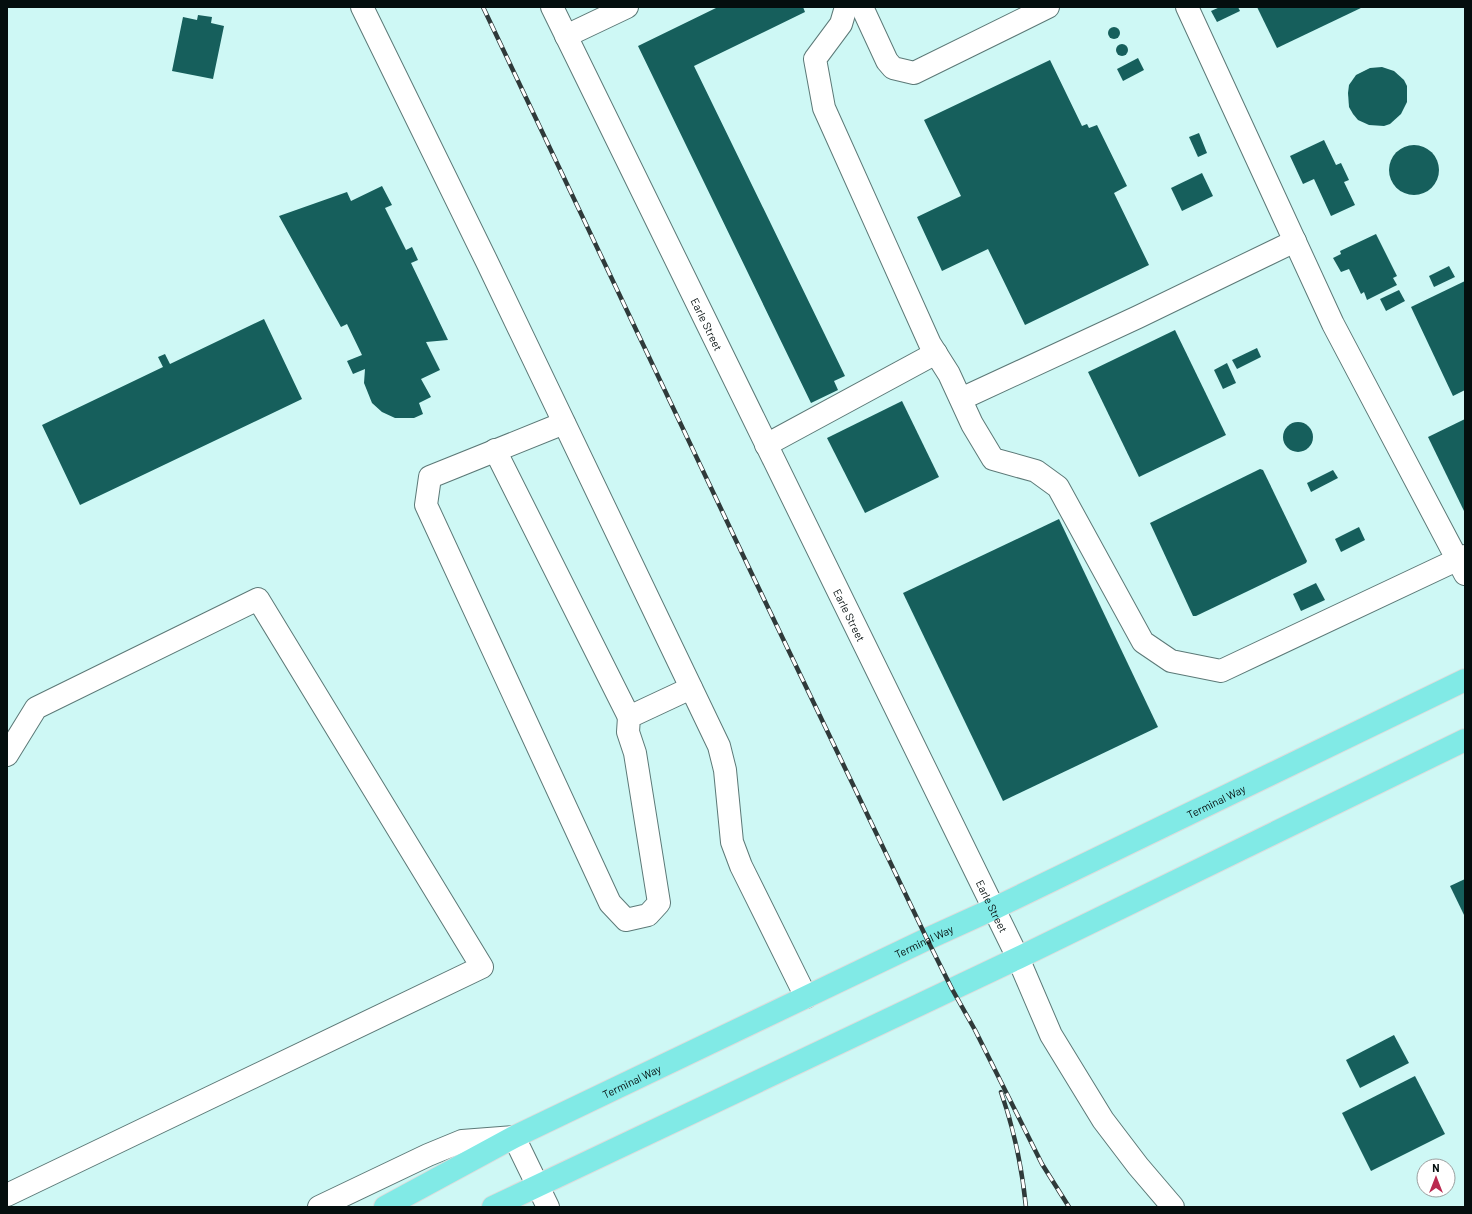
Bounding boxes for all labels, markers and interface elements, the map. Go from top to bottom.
street label: Earle Street [689,296,726,352]
street label: Earle Street [832,586,868,643]
street label: Terminal Way [1185,781,1247,821]
street label: Earle Street [974,877,1011,934]
street label: Terminal Way [892,922,955,960]
street label: Terminal Way [600,1061,663,1100]
north arrow [1416,1158,1456,1198]
text: N [1432,1161,1440,1174]

